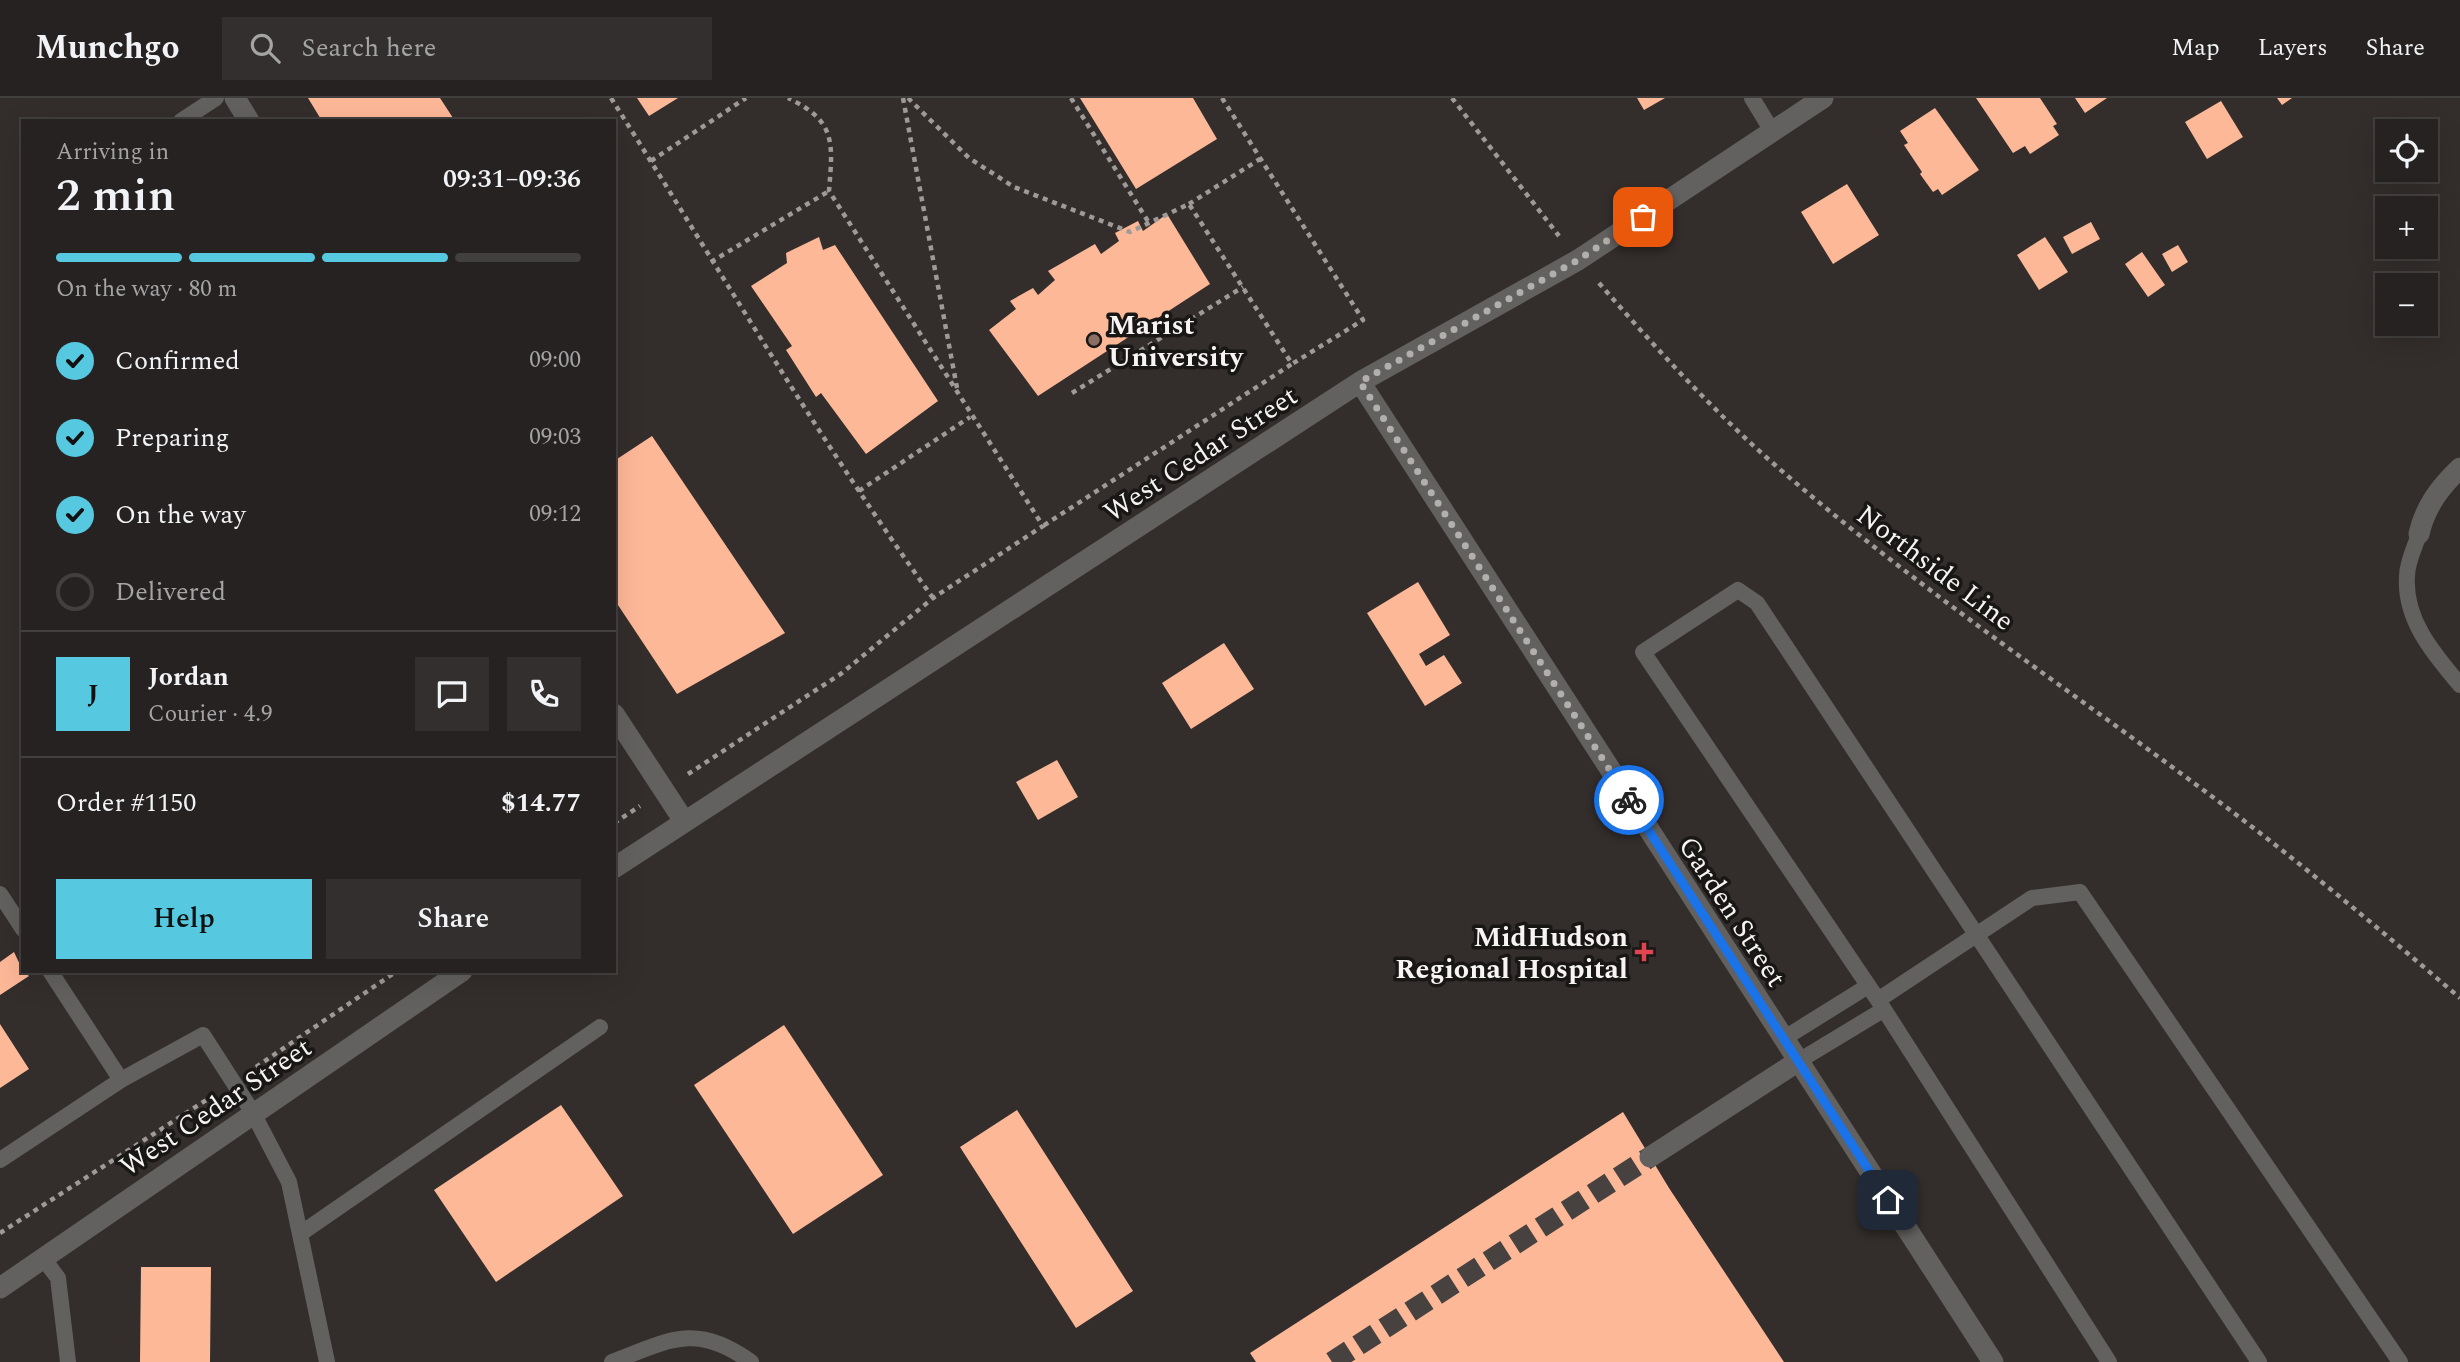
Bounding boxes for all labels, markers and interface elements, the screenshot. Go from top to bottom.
search box [222,17,712,80]
text: Munchgo [35,23,180,73]
text: Search here [302,28,436,68]
icon: search [246,29,284,67]
text: Map [2171,30,2220,66]
text: Layers [2258,30,2328,66]
text: Share [2366,30,2425,66]
map controls [2375,119,2438,336]
button: locate [2375,119,2438,182]
text: Arriving in [56,135,169,170]
text: 09:31–09:36 [443,159,581,199]
text: 2 min [56,161,175,231]
pin [1613,187,1673,247]
button: + [2375,196,2438,259]
icon: bag [1624,198,1662,236]
text: On the way · 80 m [56,272,237,307]
button: − [2375,273,2438,336]
place label: Marist University [1108,304,1244,379]
marker: Marist University [1086,332,1102,348]
text: Confirmed [115,341,240,381]
icon: check [56,342,94,380]
text: 09:00 [529,343,581,378]
street label: West Cedar Street [1095,375,1307,533]
text: Preparing [115,418,229,458]
icon: check [56,419,94,457]
text: 09:03 [529,420,581,455]
street label: Northside Line [1847,494,2023,642]
text: On the way [115,495,246,535]
icon: check [56,496,94,534]
text: 09:12 [529,497,581,532]
text: Delivered [115,572,226,612]
text: Jordan [148,657,229,697]
button: chat [415,657,489,731]
button: phone [507,657,581,731]
text: J [87,674,99,714]
text: Courier · 4.9 [148,697,273,732]
courier [1594,765,1664,835]
icon: bike [1610,781,1648,819]
text: Order #1150 [56,783,196,823]
text: $14.77 [501,783,581,823]
street label: Garden Street [1667,828,1797,996]
button: Help [56,879,312,959]
button: Share [326,879,581,959]
place label: MidHudson Regional Hospital [1395,916,1628,991]
marker: MidHudson Regional Hospital [1634,942,1654,962]
street label: West Cedar Street [111,1027,321,1188]
pin [1858,1170,1918,1230]
icon: home [1869,1181,1907,1219]

